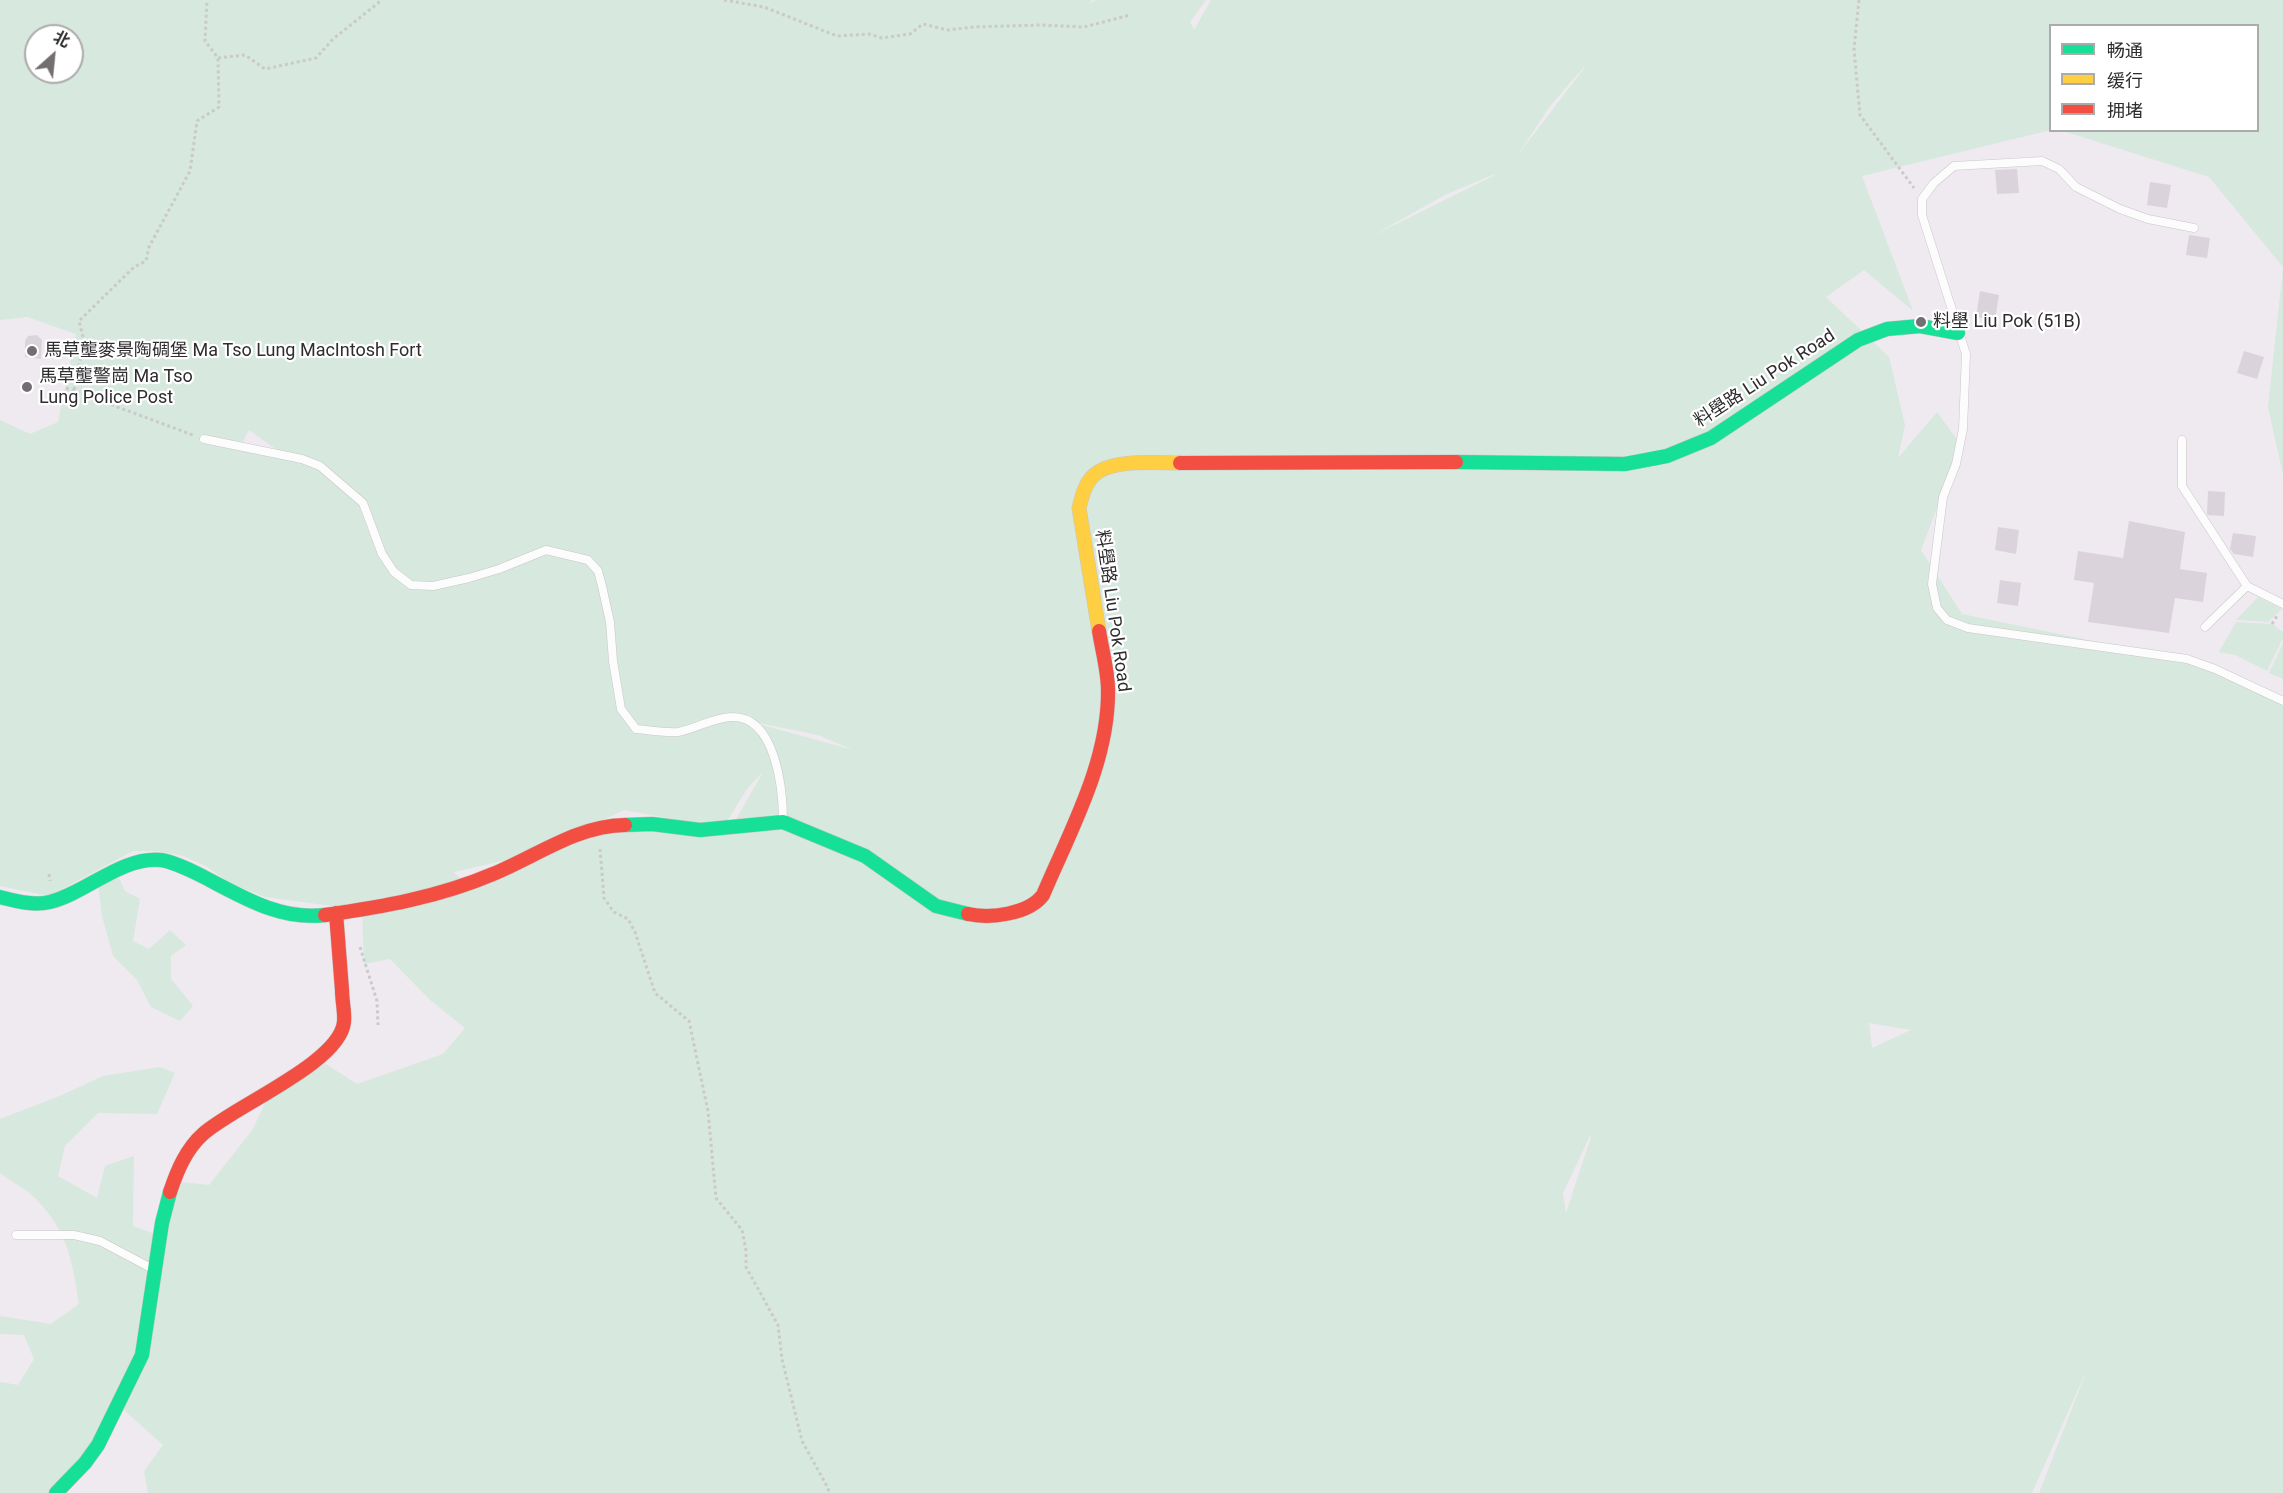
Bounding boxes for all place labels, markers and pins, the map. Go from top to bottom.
place label: 料壆 Liu Pok (51B) [1933,311,2081,333]
marker: 料壆 Liu Pok (51B) [1914,315,1928,329]
place label: 馬草壟麥景陶碉堡 Ma Tso Lung MacIntosh Fort [44,340,422,362]
marker: 馬草壟麥景陶碉堡 Ma Tso Lung MacIntosh Fort [25,344,39,358]
place label: 馬草壟警崗 Ma Tso Lung Police Post [39,366,193,409]
marker: 馬草壟警崗 Ma Tso Lung Police Post [20,380,34,394]

